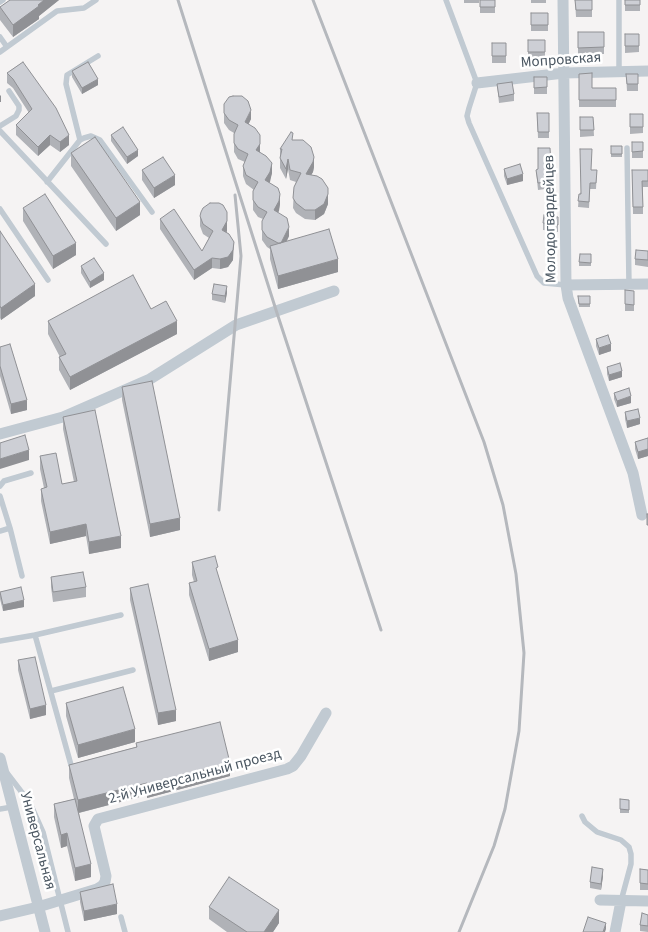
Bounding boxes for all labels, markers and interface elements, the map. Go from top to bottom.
street label: Мопровская [520,49,602,73]
street label: Молодогвардейцев [541,155,561,283]
street label: 2-й Универсальный проезд [107,745,283,809]
street label: Универсальная [15,790,59,892]

